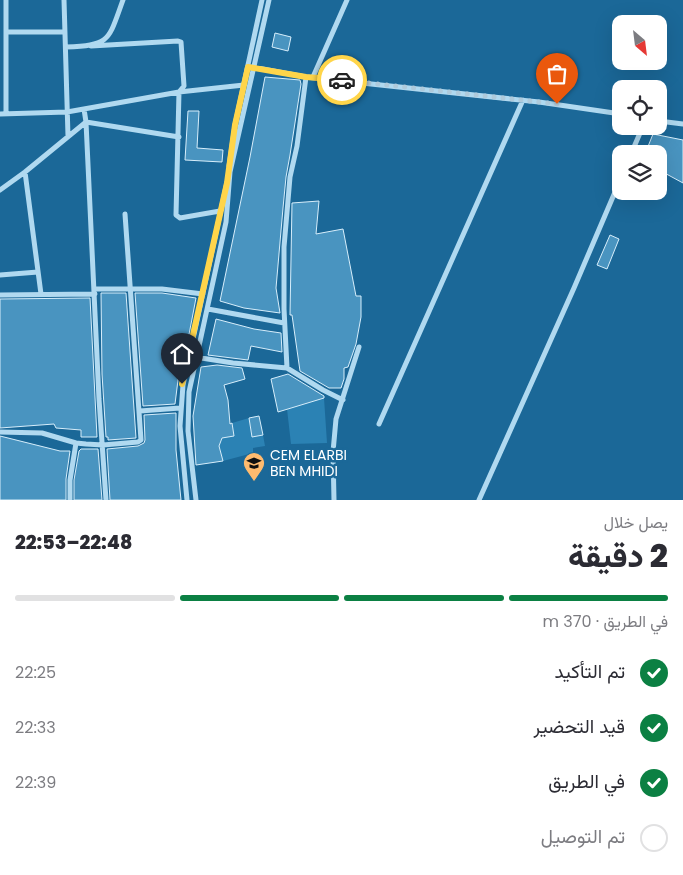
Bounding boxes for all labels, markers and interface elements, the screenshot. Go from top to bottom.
north arrow [612,15,668,70]
map controls [612,15,667,200]
pin [536,53,578,104]
courier [317,55,367,105]
icon: bag [543,60,571,88]
icon: car [328,66,356,94]
button: locate [612,80,667,135]
button: layers [612,145,667,200]
pin [161,333,203,384]
icon: home [168,340,196,368]
place label: CEM ELARBI BEN MHIDI [270,445,347,481]
school or university icon: CEM ELARBI BEN MHIDI [242,451,266,482]
text: يصل خلال [604,511,668,534]
text: 22:48–22:53 [15,529,132,556]
text: 2 دقيقة [568,533,668,578]
text: في الطريق · 370 m [542,610,668,633]
text: تم التأكيد [555,658,625,685]
icon: check [640,659,668,687]
text: 22:25 [15,661,56,684]
text: قيد التحضير [533,713,625,740]
icon: check [640,714,668,742]
text: 22:33 [15,716,56,739]
text: في الطريق [548,768,625,795]
icon: check [640,769,668,797]
text: 22:39 [15,771,56,794]
text: تم التوصيل [541,823,625,850]

